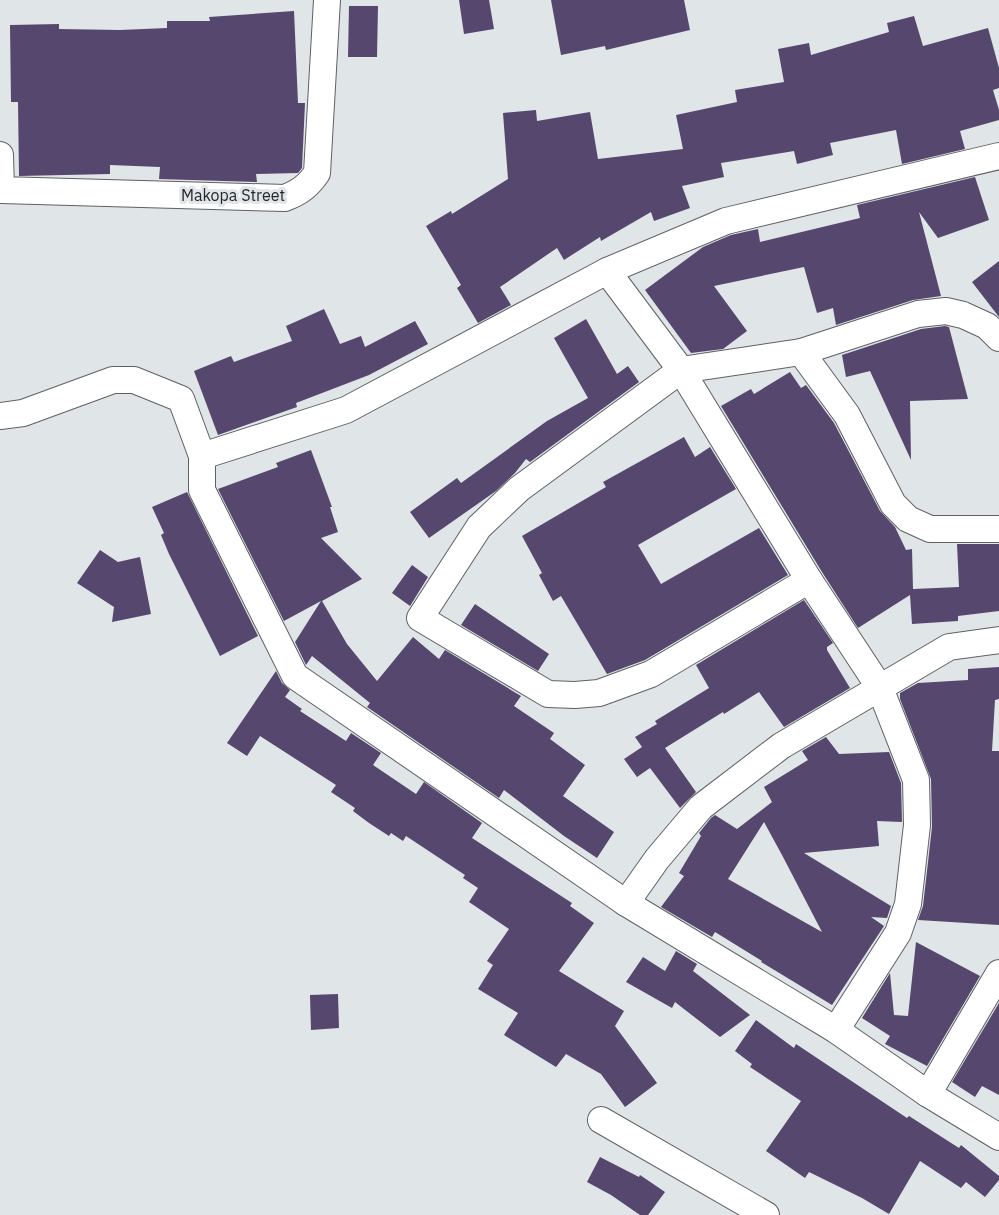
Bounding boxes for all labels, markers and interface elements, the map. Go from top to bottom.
street label: Makopa Street [181,185,285,205]

